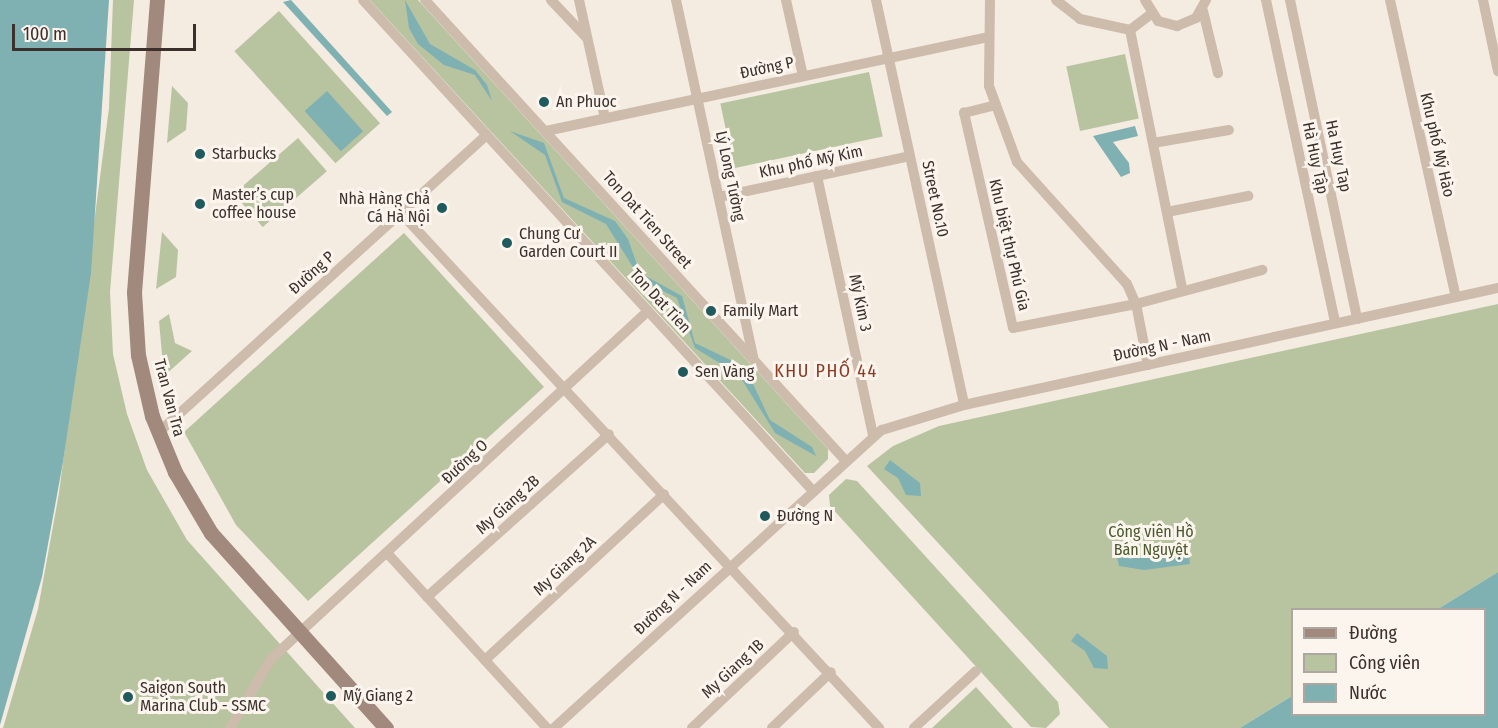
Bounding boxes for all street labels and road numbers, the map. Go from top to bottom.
street label: Đường P [738,53,796,83]
street label: Khu phố Mỹ Hào [1416,91,1458,199]
street label: Ha Huy Tap [1321,118,1355,194]
street label: Hà Huy Tập [1298,120,1332,196]
street label: Lý Long Tường [711,129,749,223]
street label: Khu phố Mỹ Kim [758,142,864,182]
street label: Street No.10 [918,159,952,239]
street label: Ton Dat Tien Street [598,168,696,272]
street label: Khu biệt thự Phú Gia [985,177,1033,313]
street label: Đường P [285,248,339,298]
street label: Ton Dat Tien [625,265,695,337]
street label: Mỹ Kim 3 [845,273,875,333]
street label: Đường N - Nam [1111,326,1213,366]
street label: Tran Van Tra [149,357,189,439]
street label: Đường O [438,436,492,488]
street label: My Giang 2B [472,471,544,539]
street label: My Giang 2A [530,532,600,600]
street label: Đường N - Nam [630,557,716,639]
street label: My Giang 1B [698,635,768,703]

